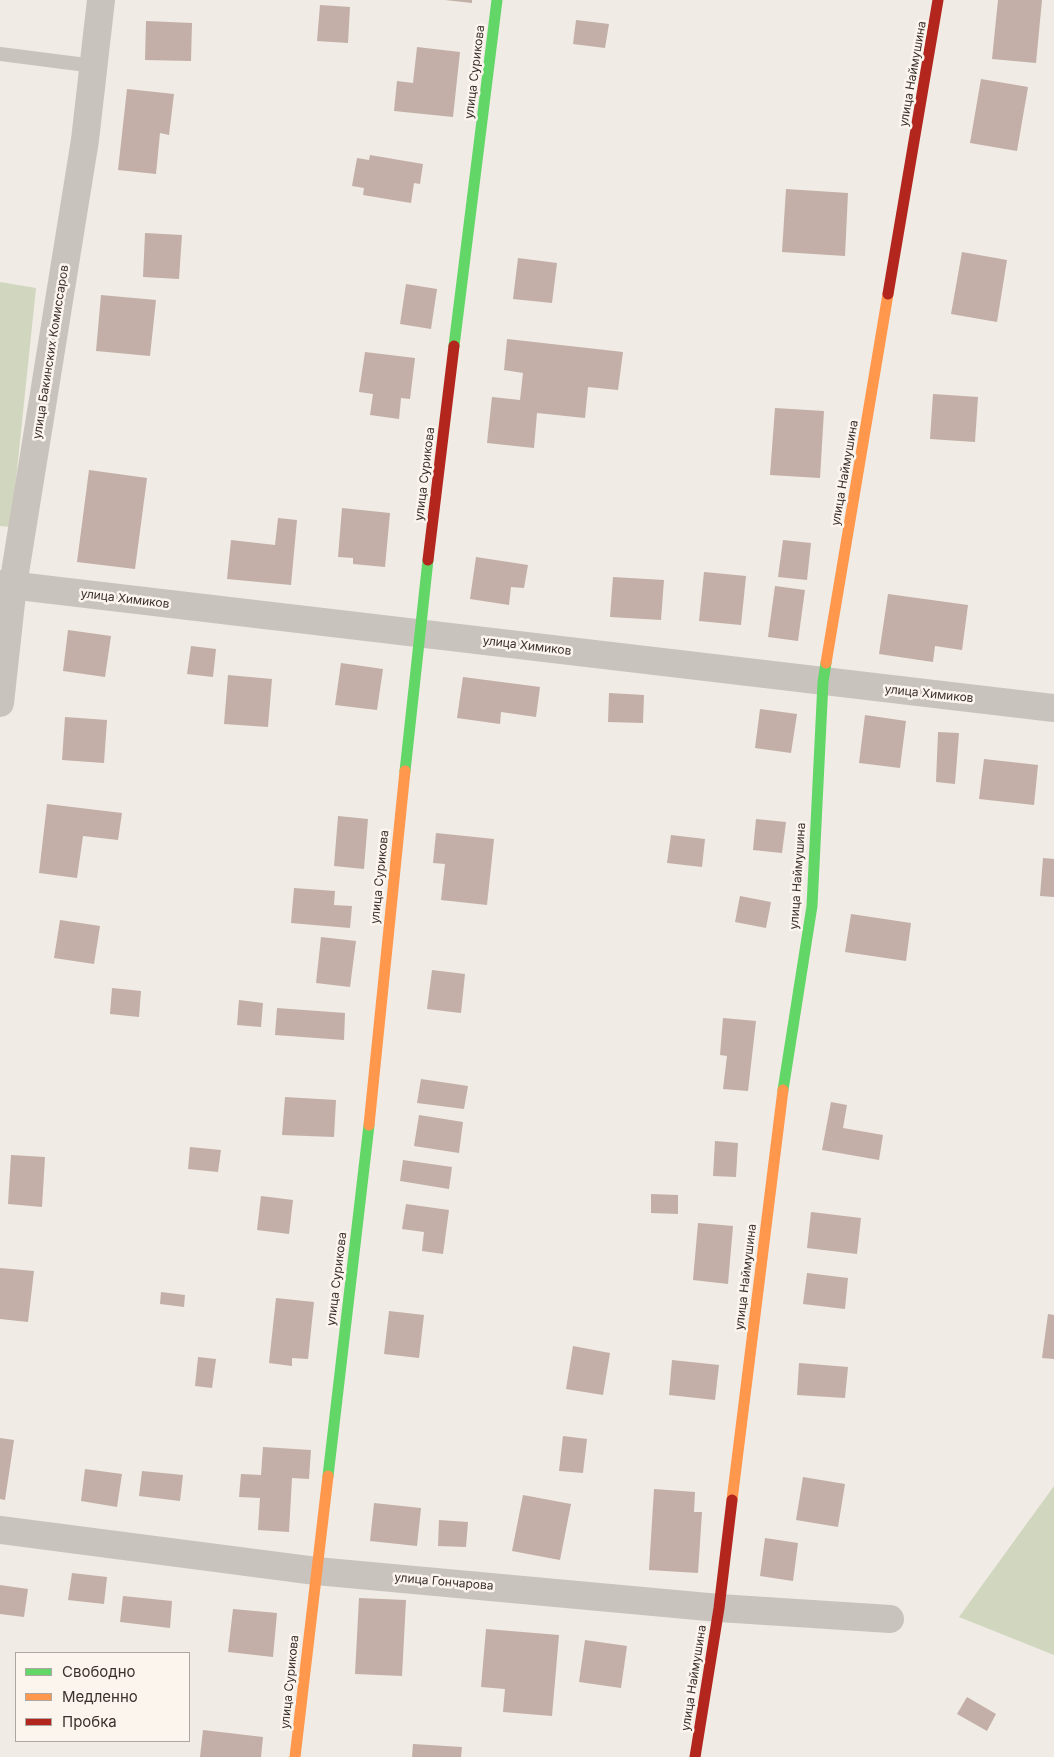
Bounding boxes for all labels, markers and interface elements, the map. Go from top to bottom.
street label: улица Наймушина [897,20,929,128]
street label: улица Сурикова [462,24,488,120]
street label: улица Бакинских Комиссаров [30,264,72,440]
street label: улица Наймушина [829,419,861,527]
street label: улица Сурикова [412,426,438,522]
street label: улица Химиков [80,586,170,612]
street label: улица Химиков [482,633,572,659]
street label: улица Химиков [884,682,974,706]
street label: улица Наймушина [787,822,809,930]
street label: улица Сурикова [368,829,392,925]
street label: улица Наймушина [732,1223,760,1331]
street label: улица Сурикова [324,1231,350,1327]
street label: улица Гончарова [394,1570,494,1594]
street label: улица Наймушина [679,1624,709,1732]
street label: улица Сурикова [278,1634,302,1730]
legend [15,1652,190,1742]
text: Свободно [62,1662,136,1681]
text: Медленно [62,1687,138,1706]
text: Пробка [62,1712,117,1731]

